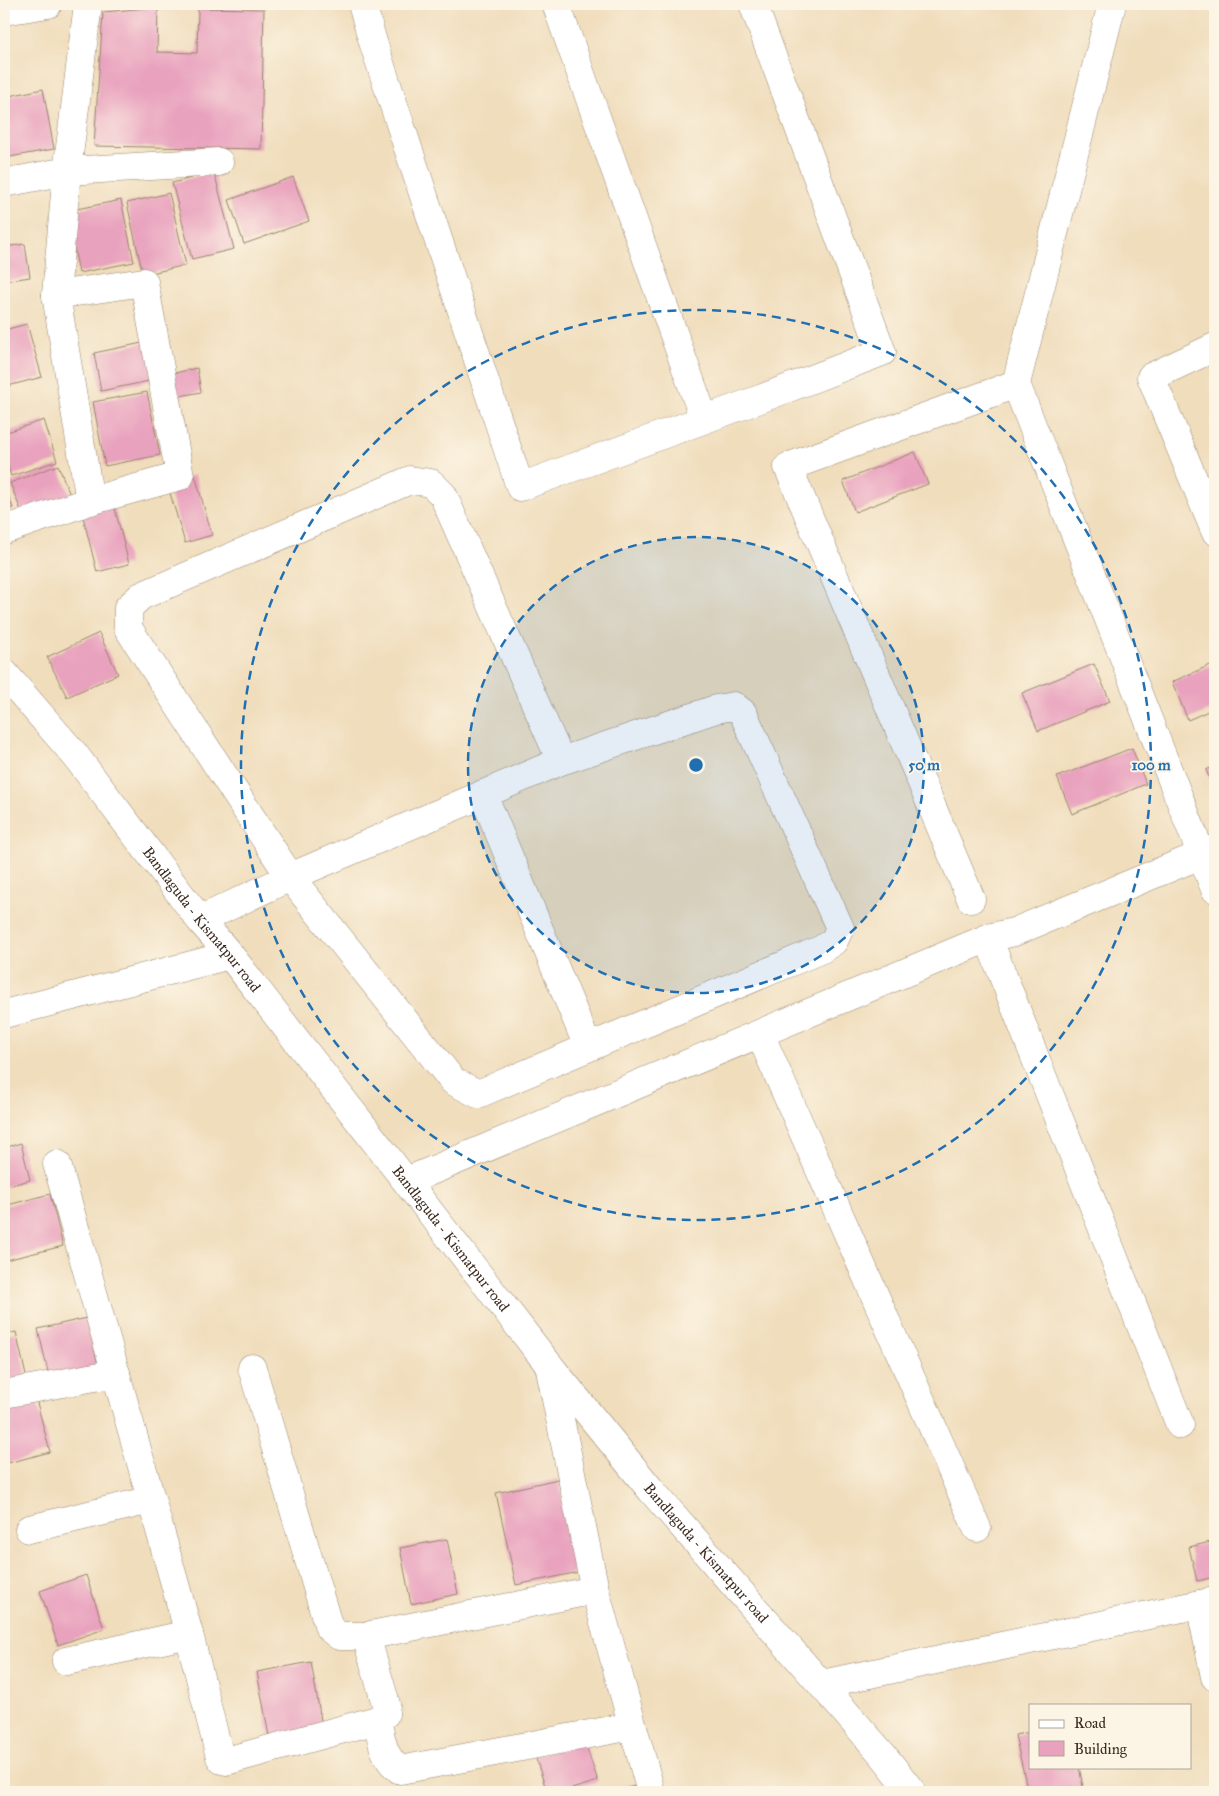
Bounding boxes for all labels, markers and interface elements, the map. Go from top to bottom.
centre of rings [687,756,705,774]
text: 50 m [908,756,940,774]
text: 100 m [1131,756,1171,774]
street label: Bandlaguda - Kismatpur road [139,843,265,996]
street label: Bandlaguda - Kismatpur road [388,1162,513,1316]
street label: Bandlaguda - Kismatpur road [640,1479,772,1627]
legend [1029,1704,1192,1768]
text: Road [1074,1714,1106,1732]
text: Building [1074,1740,1128,1758]

